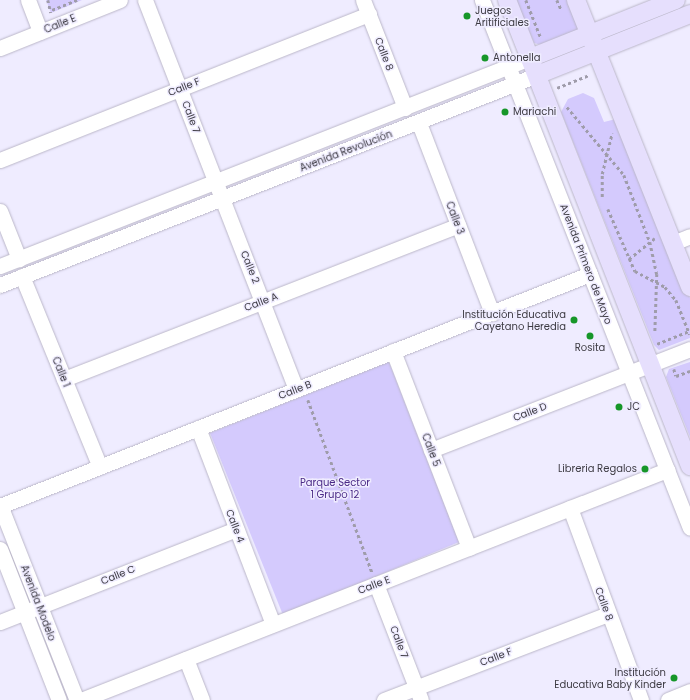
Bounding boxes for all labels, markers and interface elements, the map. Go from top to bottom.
place label: Juegos Aritificiales [475,4,529,28]
marker: Juegos Aritificiales [462,11,472,21]
street label: Calle E [42,12,78,36]
street label: Calle 8 [372,36,396,72]
place label: Antonella [493,52,540,64]
marker: Antonella [480,53,490,63]
street label: Calle F [166,75,202,99]
street label: Calle 7 [179,99,203,135]
place label: Mariachi [513,106,556,118]
marker: Mariachi [500,107,510,117]
street label: Avenida Revolución [298,128,394,174]
street label: Calle 3 [443,200,467,236]
street label: Avenida Primero de Mayo [557,202,615,326]
street label: Calle 2 [238,249,262,285]
street label: Calle A [243,290,279,314]
place label: Institución Educativa Cayetano Heredia [462,308,566,332]
marker: Institución Educativa Cayetano Heredia [569,315,579,325]
marker: Rosita [585,331,595,341]
place label: Rosita [575,342,605,354]
street label: Calle 1 [50,355,72,389]
street label: Calle B [277,378,313,402]
street label: Calle D [511,400,549,424]
place label: JC [627,401,640,413]
marker: JC [614,402,624,412]
street label: Calle 5 [419,432,443,468]
place label: Libreria Regalos [558,463,637,475]
marker: Libreria Regalos [640,464,650,474]
park label: Parque Sector 1 Grupo 12 [300,476,370,500]
street label: Calle 4 [223,508,247,544]
street label: Avenida Modelo [18,563,58,643]
street label: Calle C [99,563,137,587]
street label: Calle E [356,573,392,597]
street label: Calle 8 [592,586,616,622]
street label: Calle 7 [387,624,411,660]
street label: Calle F [478,645,514,669]
place label: Institución Educativa Baby Kinder [554,666,666,690]
marker: Institución Educativa Baby Kinder [669,673,679,683]

